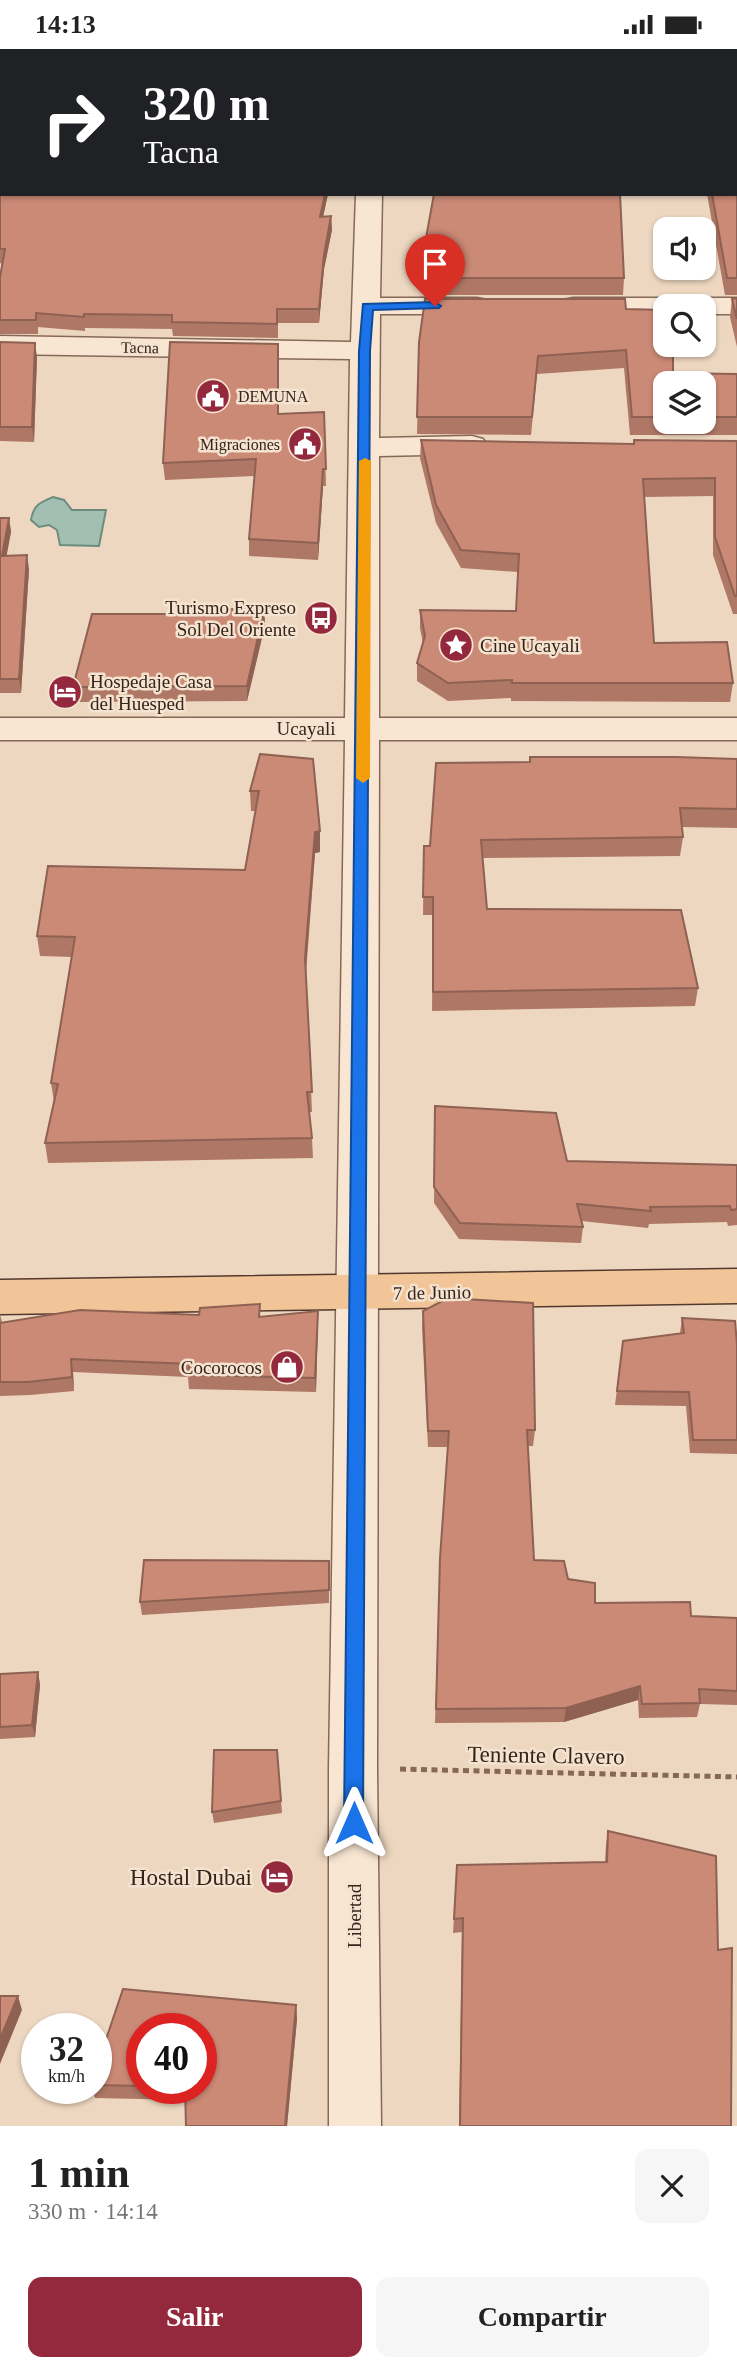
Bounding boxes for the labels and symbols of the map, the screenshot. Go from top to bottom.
pin [405,234,465,306]
street label: Tacna [121,339,159,356]
public building icon: DEMUNA [194,377,232,415]
place label: DEMUNA [238,388,309,405]
public building icon: Migraciones [286,425,324,463]
place label: Migraciones [200,436,280,454]
place label: Turismo Expreso Sol Del Oriente [165,597,296,640]
bus stop icon: Turismo Expreso Sol Del Oriente [302,599,340,637]
place icon: Cine Ucayali [437,626,475,664]
place label: Cine Ucayali [480,635,580,656]
place label: Hospedaje Casa del Huesped [90,671,212,714]
hotel icon: Hospedaje Casa del Huesped [46,673,84,711]
street label: Ucayali [276,718,336,739]
street label: 7 de Junio [393,1281,471,1304]
shop icon: Cocorocos [268,1348,306,1386]
place label: Cocorocos [181,1357,262,1378]
street label: Teniente Clavero [467,1742,625,1769]
position arrow [317,1786,391,1860]
hotel icon: Hostal Dubai [258,1858,296,1896]
place label: Hostal Dubai [130,1865,252,1890]
street label: Libertad [344,1883,365,1948]
speed limit sign: 40 [126,2013,217,2104]

